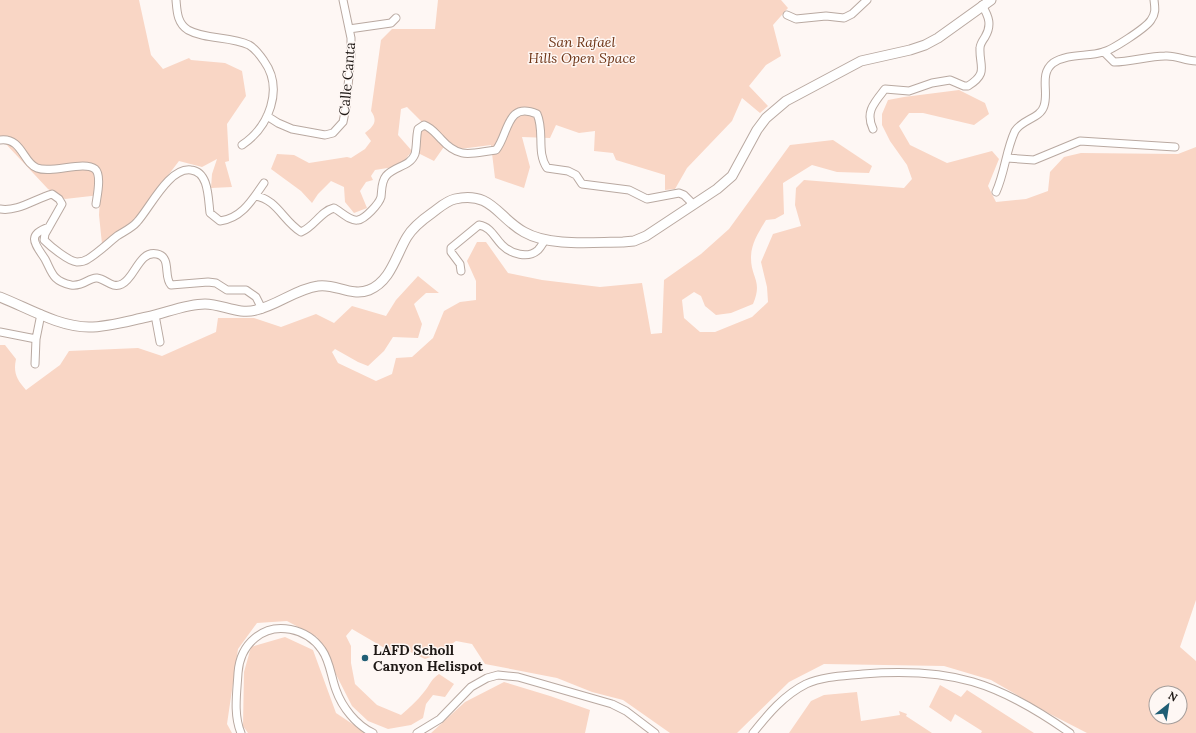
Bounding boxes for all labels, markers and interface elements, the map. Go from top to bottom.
park label: San Rafael Hills Open Space [528,33,636,67]
street label: Calle Canta [335,41,359,117]
place label: LAFD Scholl Canyon Helispot [373,641,483,675]
marker: LAFD Scholl Canyon Helispot [360,653,370,663]
north arrow [1148,685,1188,725]
text: N [1166,688,1181,705]

